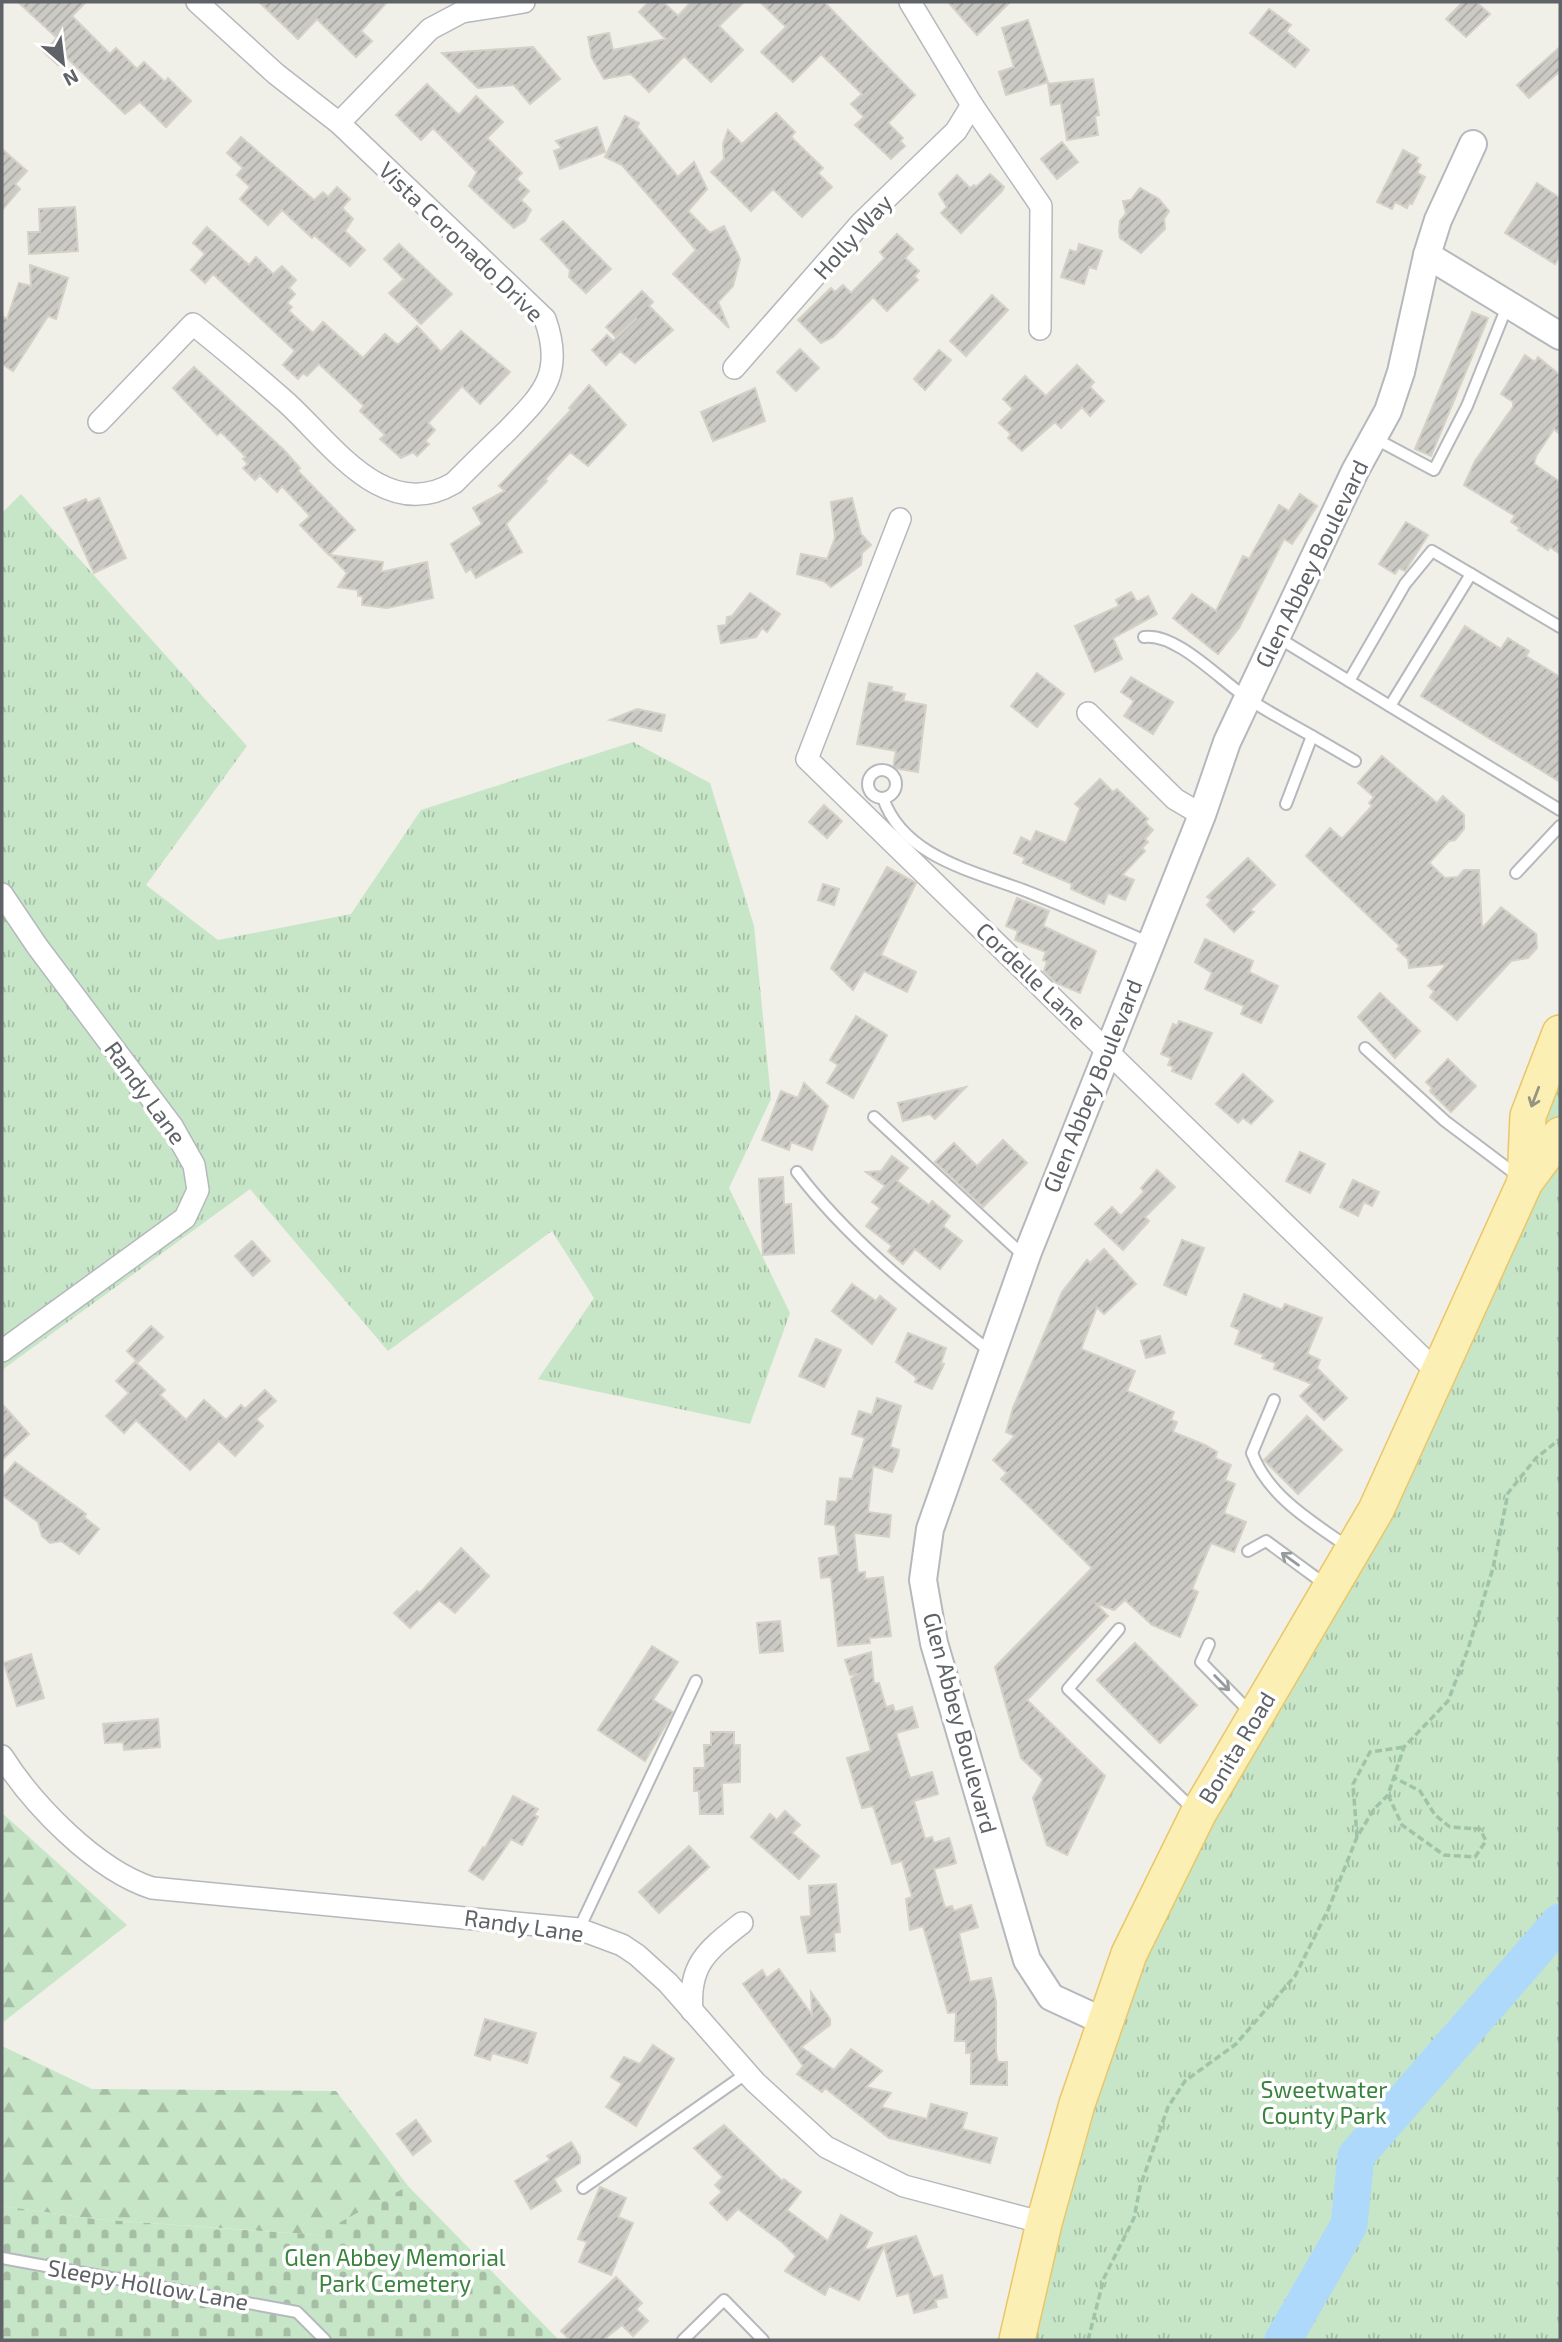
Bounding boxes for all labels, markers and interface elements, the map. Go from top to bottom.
north arrow [28,28,98,98]
text: N [60,65,83,92]
street label: Vista Coronado Drive [374,155,550,327]
street label: Holly Way [807,188,898,284]
street label: Glen Abbey Boulevard [1249,455,1374,672]
street label: Cordelle Lane [971,916,1092,1035]
street label: Glen Abbey Boulevard [1036,975,1148,1196]
street label: Randy Lane [99,1036,193,1149]
one-way arrow [1528,1085,1541,1107]
one-way arrow [1281,1551,1300,1566]
street label: Glen Abbey Boulevard [918,1609,1004,1836]
one-way arrow [1213,1674,1230,1691]
street label: Bonita Road [1192,1686,1281,1809]
street label: Randy Lane [463,1903,586,1947]
park label: Sweetwater County Park [1261,2075,1387,2129]
park label: Glen Abbey Memorial Park Cemetery [284,2243,506,2297]
street label: Sleepy Hollow Lane [46,2253,251,2315]

